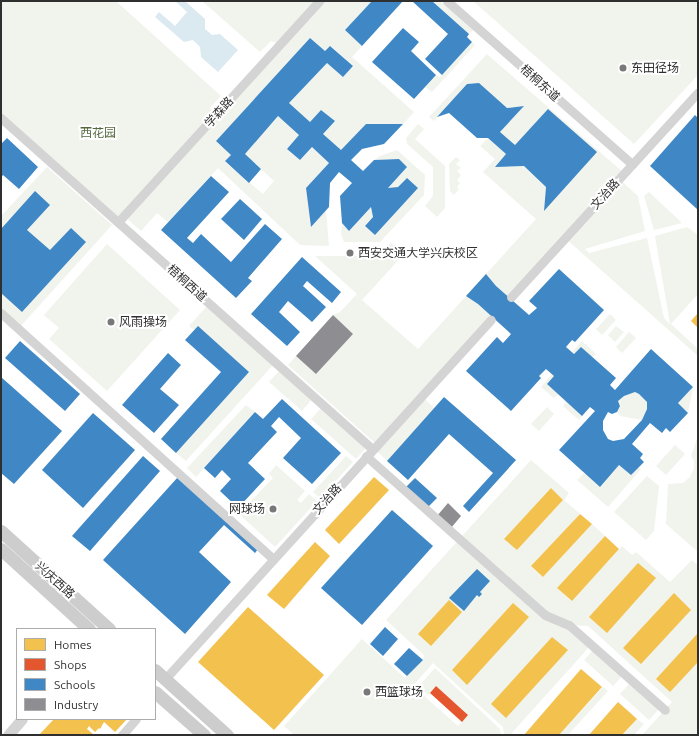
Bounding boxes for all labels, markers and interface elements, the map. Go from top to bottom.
place label: 东田径场 [631,61,679,75]
street label: 梧桐东道 [517,62,563,104]
marker: 东田径场 [618,63,628,73]
street label: 学森路 [202,94,236,130]
park label: 西花园 [80,126,116,140]
street label: 文治路 [588,176,622,212]
place label: 西安交通大学兴庆校区 [358,246,478,260]
marker: 西安交通大学兴庆校区 [345,248,355,258]
street label: 梧桐西道 [164,262,210,304]
place label: 风雨操场 [119,315,167,329]
marker: 风雨操场 [106,317,116,327]
street label: 文治路 [310,481,344,517]
place label: 网球场 [229,502,265,516]
marker: 网球场 [268,504,278,514]
street label: 兴庆西路 [32,559,78,601]
legend [16,628,156,720]
text: Homes [54,638,92,651]
text: Shops [54,658,86,671]
text: Schools [54,678,95,691]
place label: 西篮球场 [375,685,423,699]
marker: 西篮球场 [362,687,372,697]
text: Industry [54,698,98,711]

